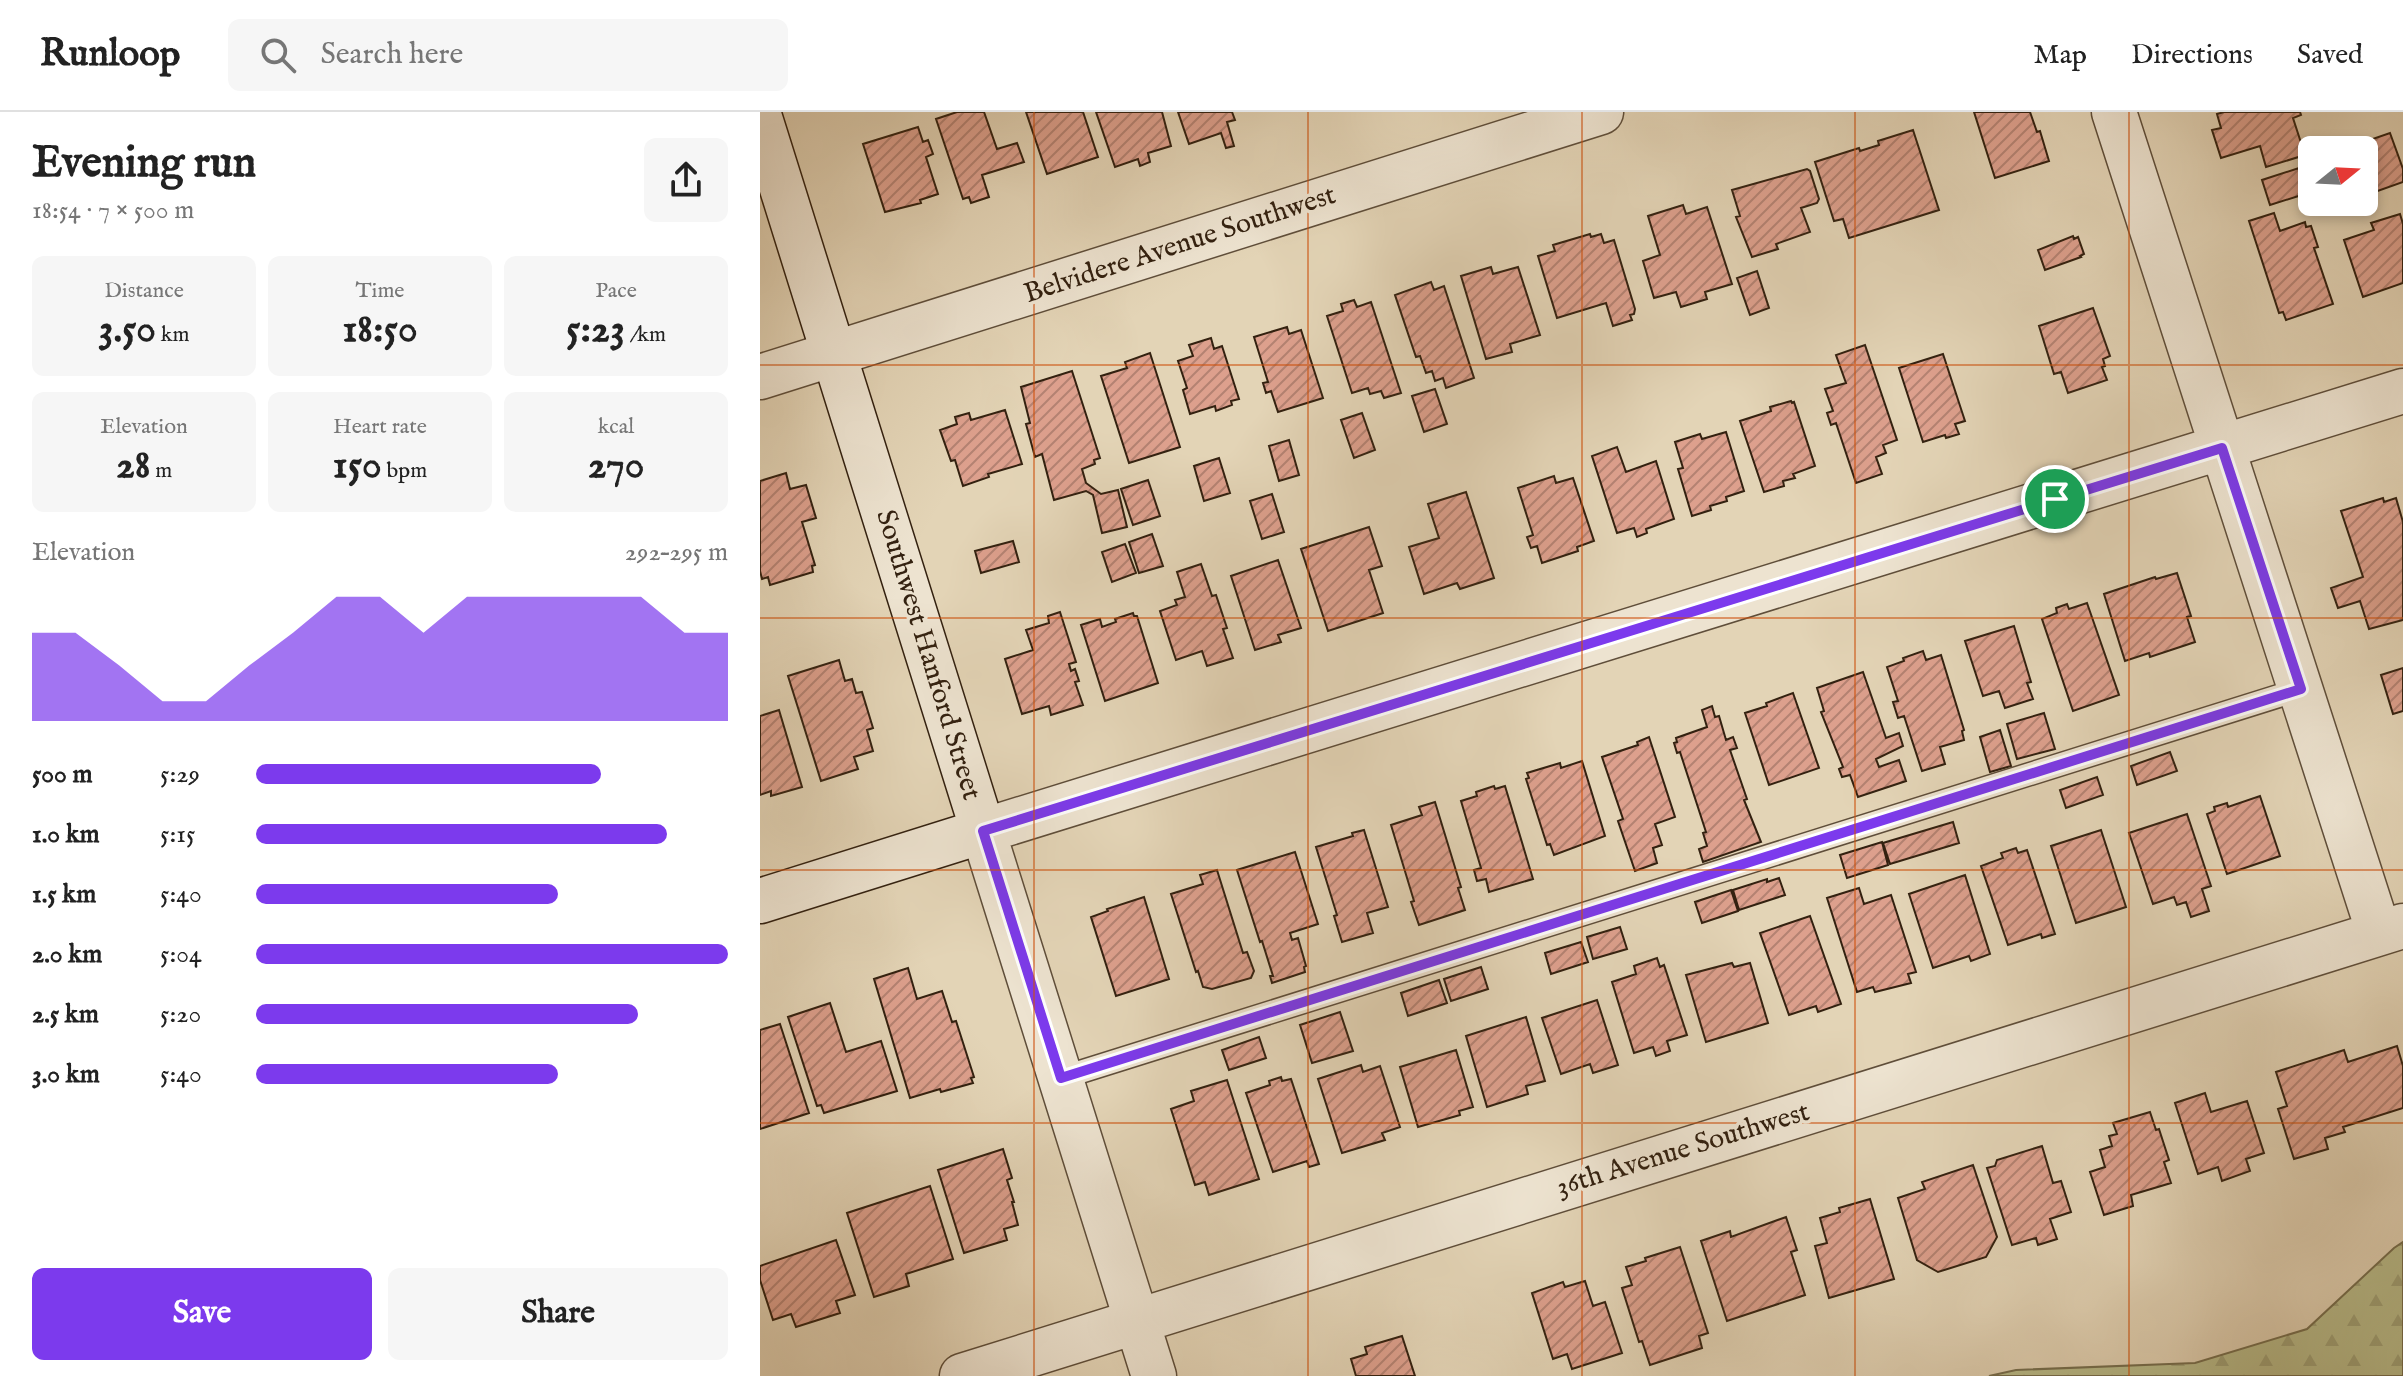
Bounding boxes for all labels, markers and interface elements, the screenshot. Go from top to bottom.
search box [228,19,788,91]
text: Runloop [40,31,180,79]
icon: search [256,33,300,77]
text: Search here [320,36,463,74]
text: Map [2033,38,2087,73]
text: Directions [2131,38,2253,73]
text: Saved [2297,38,2363,73]
text: Evening run [32,136,256,192]
north arrow [2298,136,2378,216]
map controls [2298,136,2378,216]
button: share [644,138,728,222]
street label: Belvidere Avenue Southwest [1020,178,1341,312]
text: 18:54 · 7 × 500 m [32,194,194,227]
text: Distance [104,277,184,305]
text: Time [356,277,404,305]
text: Pace [595,277,637,305]
text: 3.50 [98,305,156,356]
text: 18:50 [342,305,418,356]
text: 5:23 [566,305,625,356]
text: km [156,321,190,349]
text: /km [625,321,666,349]
text: Elevation [100,413,188,441]
text: Heart rate [333,413,427,441]
text: kcal [598,413,634,441]
text: 28 [116,441,150,492]
text: 150 [333,441,382,492]
text: 270 [588,441,644,492]
text: m [150,457,172,485]
text: bpm [382,457,427,485]
pin [2021,465,2089,533]
icon: arrive [2033,477,2077,521]
street label: Southwest Hanford Street [867,506,989,805]
text: Elevation [32,536,135,569]
text: 292–295 m [625,536,728,569]
text: 500 m [32,758,93,791]
text: 5:29 [160,758,200,791]
text: 1.0 km [32,818,100,851]
text: 5:15 [160,818,195,851]
text: 1.5 km [32,878,96,911]
text: 5:40 [160,878,202,911]
text: 2.0 km [32,938,102,971]
text: 5:04 [160,938,202,971]
text: 2.5 km [32,998,99,1031]
text: 5:20 [160,998,201,1031]
text: 3.0 km [32,1058,100,1091]
text: 5:40 [160,1058,202,1091]
street label: 36th Avenue Southwest [1552,1095,1814,1205]
button: Save [32,1268,372,1360]
button: Share [388,1268,728,1360]

